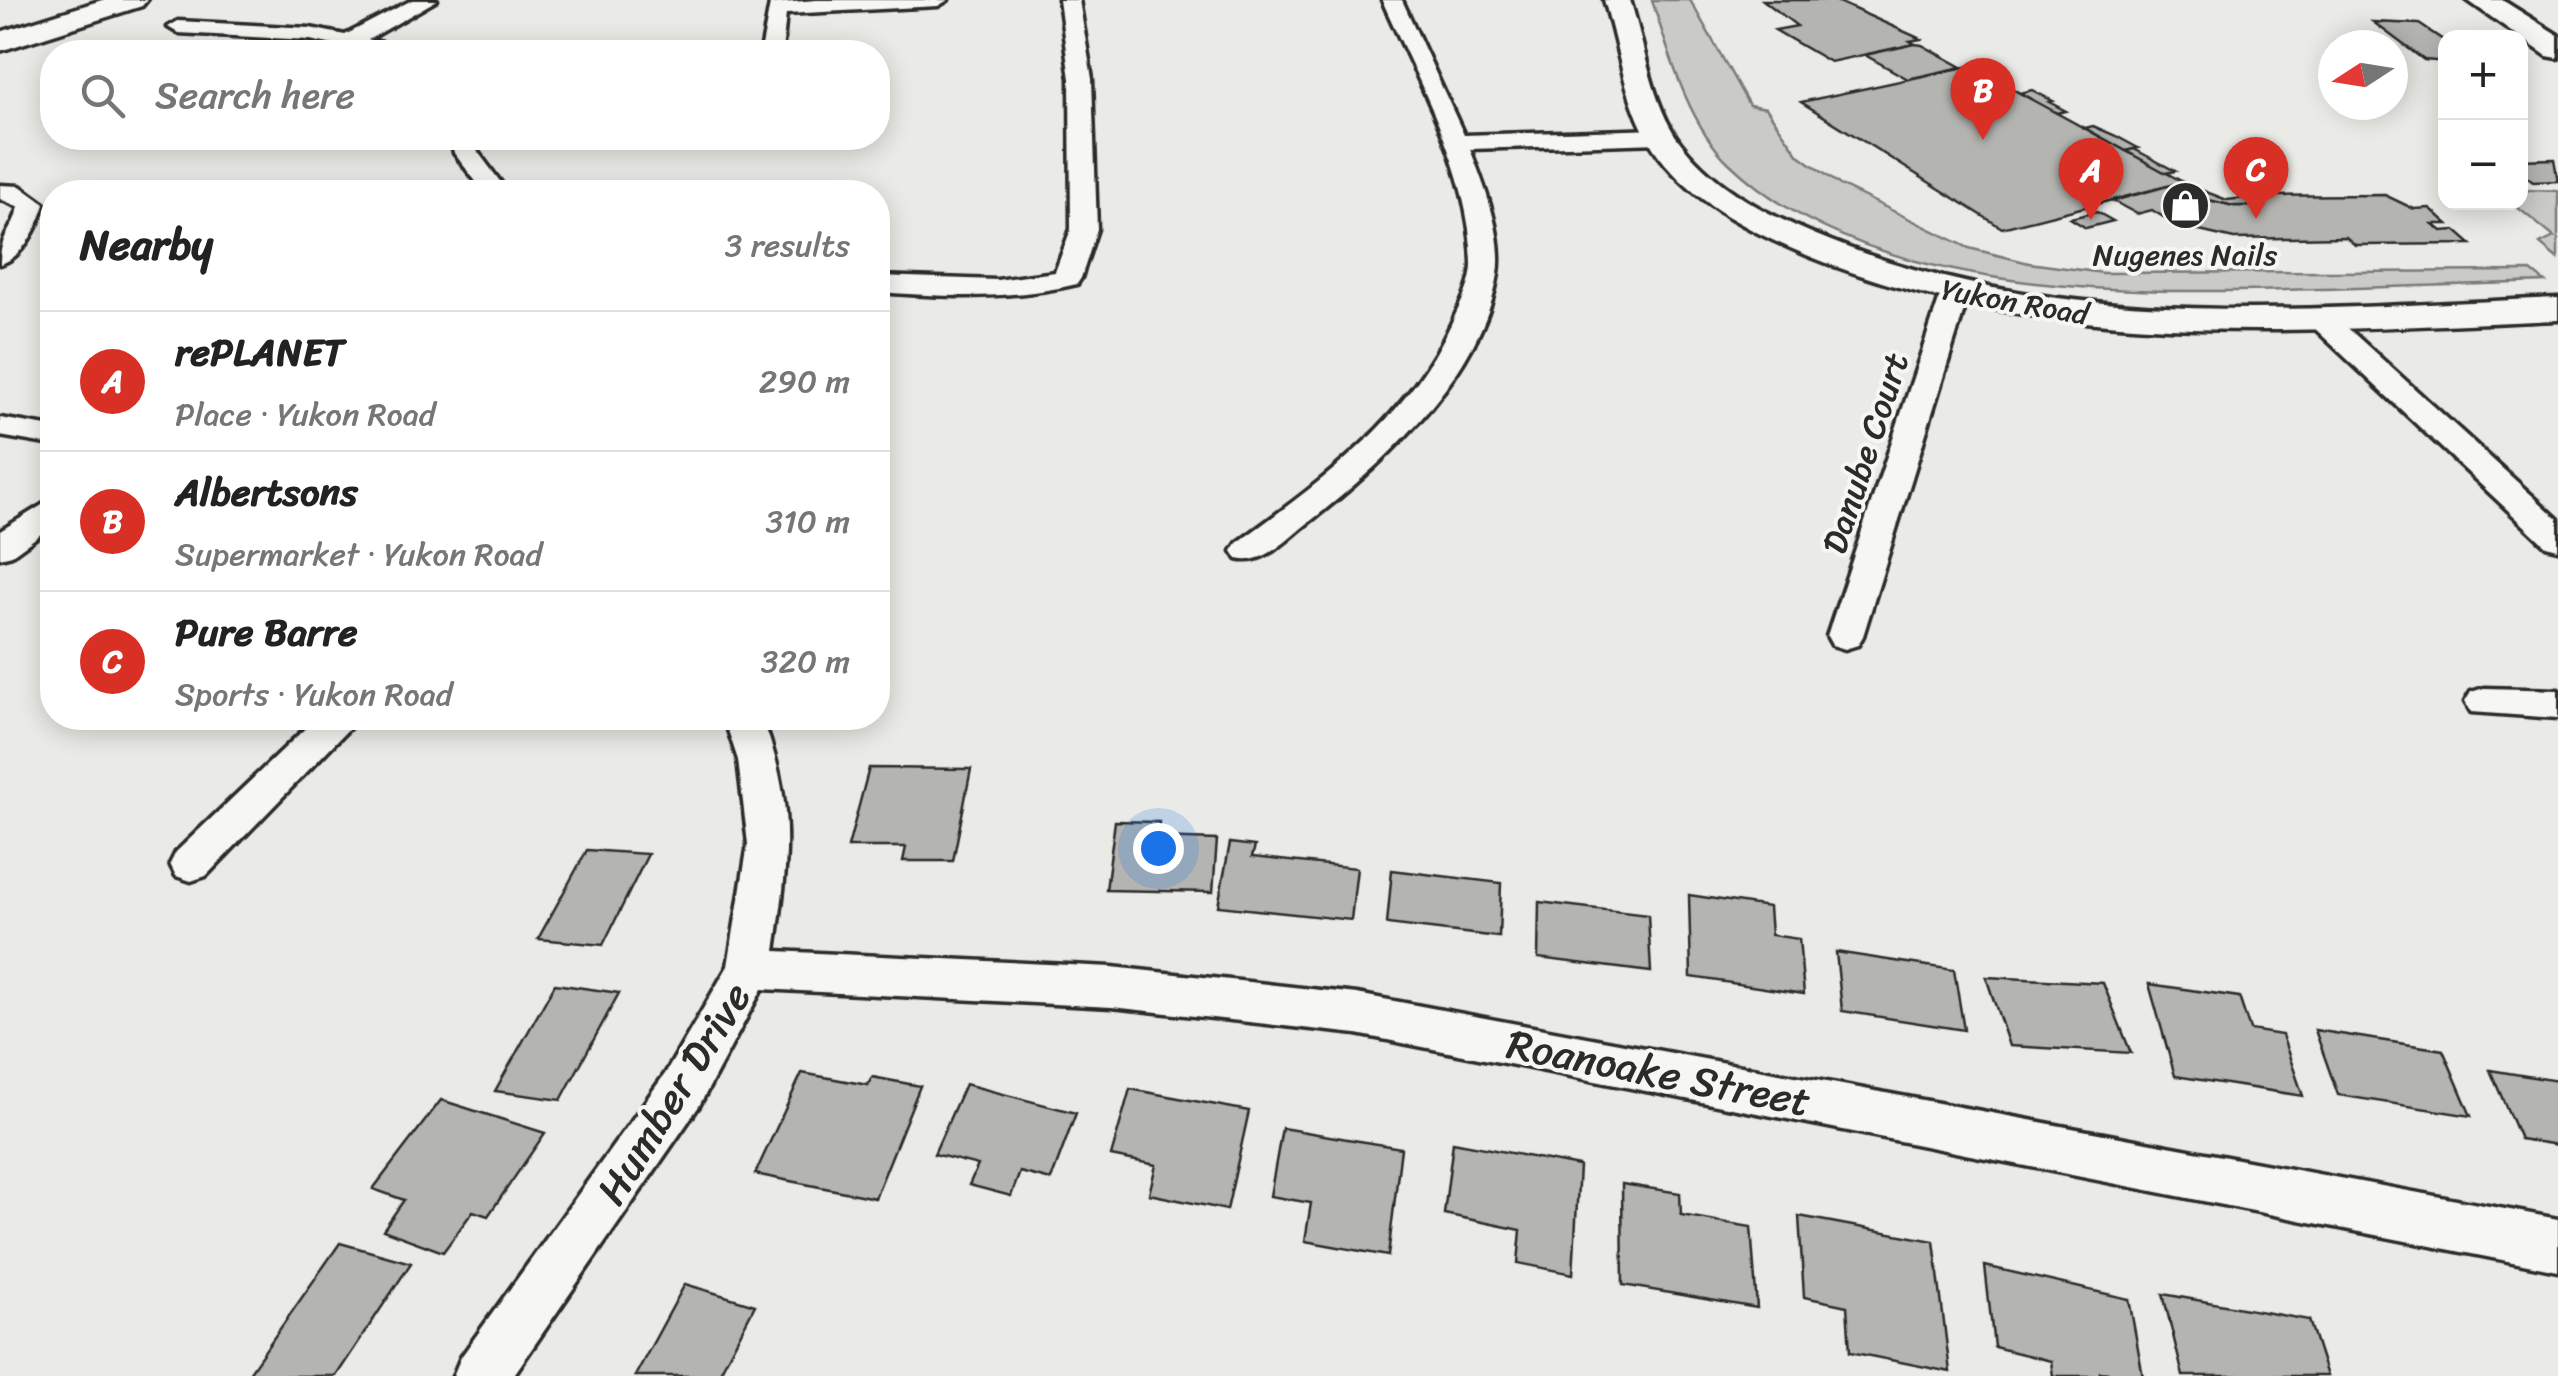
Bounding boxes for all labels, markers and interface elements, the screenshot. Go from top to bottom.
north arrow [2318,30,2408,120]
map controls [2438,30,2528,210]
button: + [2438,30,2528,120]
search box [40,40,890,150]
pin: B [1950,58,2016,140]
text: Search here [155,62,355,129]
icon: search [75,68,130,123]
button: − [2438,120,2528,210]
pin: C [2224,136,2288,219]
pin: A [2058,138,2124,220]
shop icon: Nugenes Nails [2159,180,2211,232]
text: Nearby [80,208,213,282]
text: 3 results [725,217,850,274]
place label: Nugenes Nails [2093,228,2278,282]
street label: Yukon Road [1937,263,2095,342]
text: rePLANET [175,319,345,386]
street label: Danube Court [1803,344,1927,562]
text: A [102,353,123,410]
text: 290 m [759,353,850,410]
text: Place · Yukon Road [175,386,436,443]
text: Albertsons [175,459,358,526]
text: B [102,493,123,550]
text: 310 m [766,493,850,550]
text: Supermarket · Yukon Road [175,526,542,583]
text: Pure Barre [175,599,358,666]
text: C [103,633,122,690]
text: 320 m [761,633,850,690]
text: Sports · Yukon Road [175,666,453,723]
your location [1133,823,1184,874]
street label: Humber Drive [576,967,772,1220]
street label: Roanoake Street [1501,1007,1817,1139]

